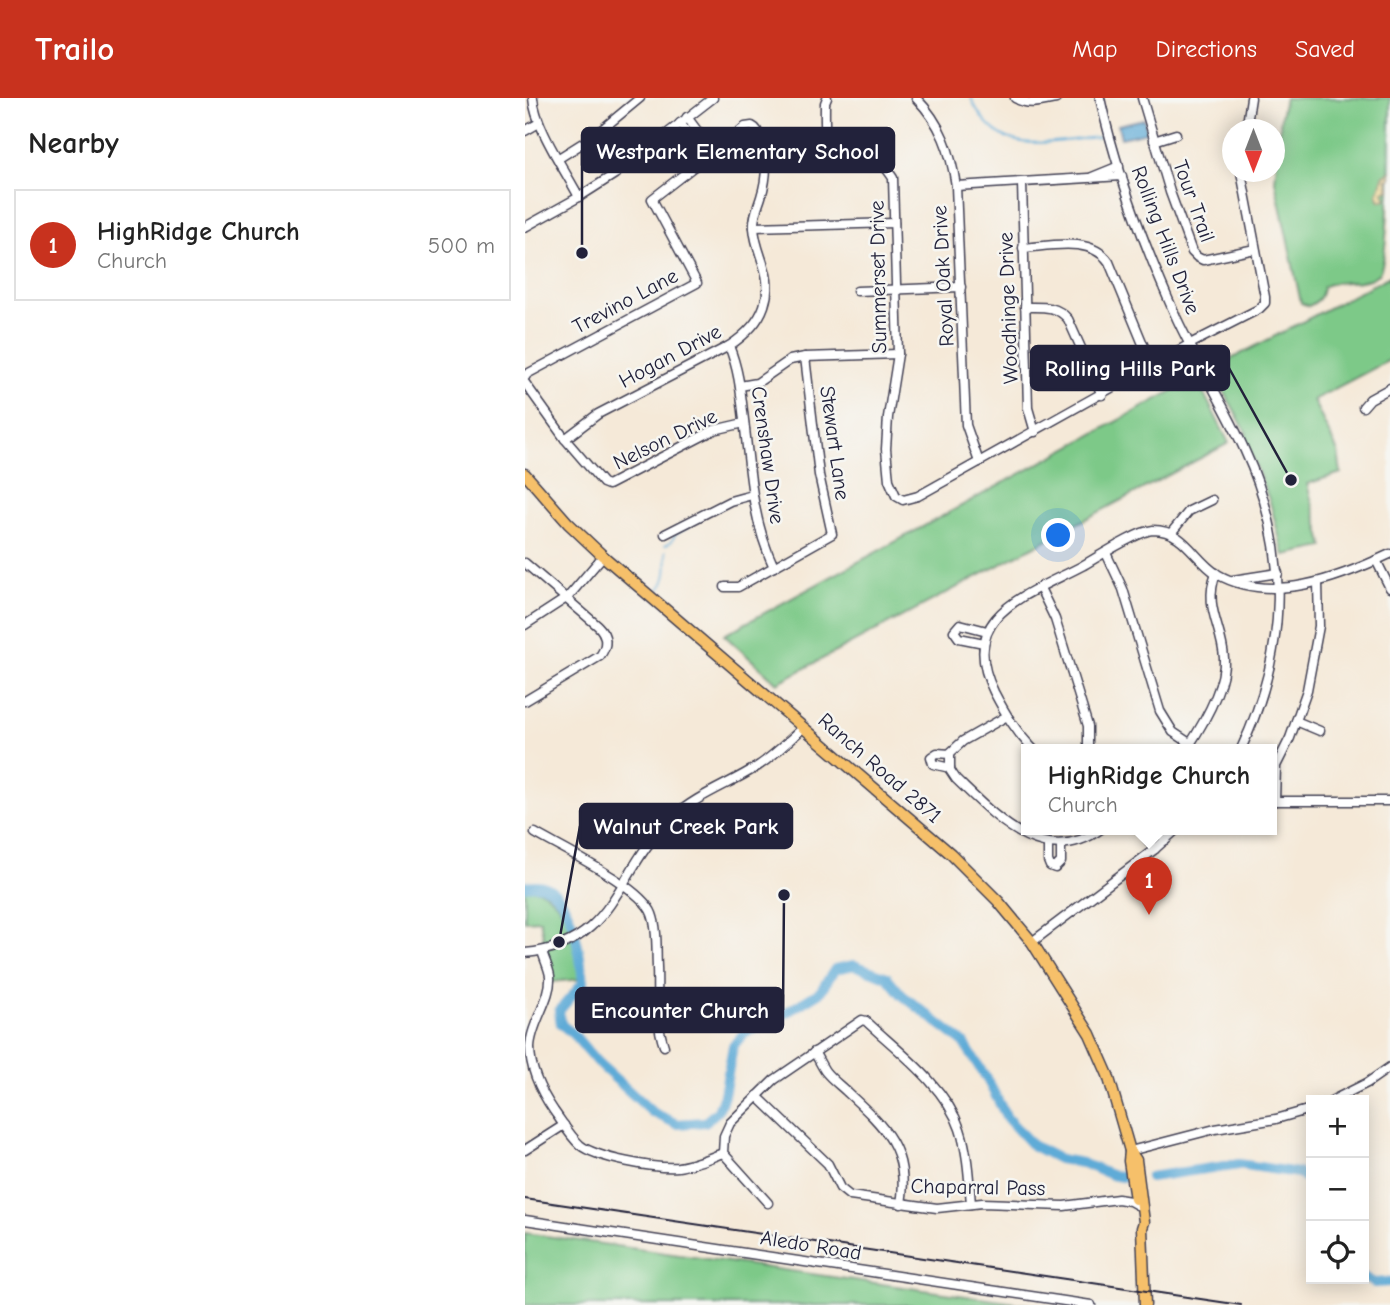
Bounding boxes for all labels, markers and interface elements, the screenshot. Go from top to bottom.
text: Trailo [35,30,114,68]
text: Map [1072,35,1118,63]
text: Directions [1156,35,1257,63]
text: Saved [1295,35,1355,63]
north arrow [1222,119,1285,182]
text: Nearby [28,126,119,161]
callout: Westpark Elementary School [582,128,894,172]
text: Westpark Elementary School [596,138,880,165]
street label: Tour Trail [1168,157,1220,245]
street label: Rolling Hills Drive [1127,162,1205,318]
street label: Summerset Drive [865,200,891,354]
street label: Royal Oak Drive [927,205,959,347]
text: HighRidge Church [97,217,300,247]
text: 1 [48,232,58,259]
text: 500 m [428,232,495,259]
street label: Woodhinge Drive [993,232,1023,384]
text: Church [97,247,167,274]
street label: Trevino Lane [568,263,682,339]
street label: Hogan Drive [615,319,725,393]
callout: Rolling Hills Park [1031,346,1229,390]
text: Rolling Hills Park [1045,355,1215,382]
street label: Stewart Lane [815,384,855,502]
street label: Crenshaw Drive [746,385,790,525]
street label: Nelson Drive [609,404,721,474]
your location [1041,518,1075,552]
street label: Ranch Road 2871 [813,708,947,828]
popup [1021,744,1277,835]
text: HighRidge Church [1048,761,1250,791]
text: Church [1048,791,1118,818]
callout: Walnut Creek Park [580,804,792,848]
text: Walnut Creek Park [594,813,778,840]
pin: 1 [1126,857,1172,915]
callout: Encounter Church [576,988,783,1032]
text: Encounter Church [591,997,769,1024]
map controls [1306,1095,1369,1284]
button: + [1306,1095,1369,1158]
button: − [1306,1158,1369,1221]
street label: Chaparral Pass [910,1174,1046,1200]
button: locate [1306,1221,1369,1284]
street label: Aledo Road [759,1225,863,1265]

